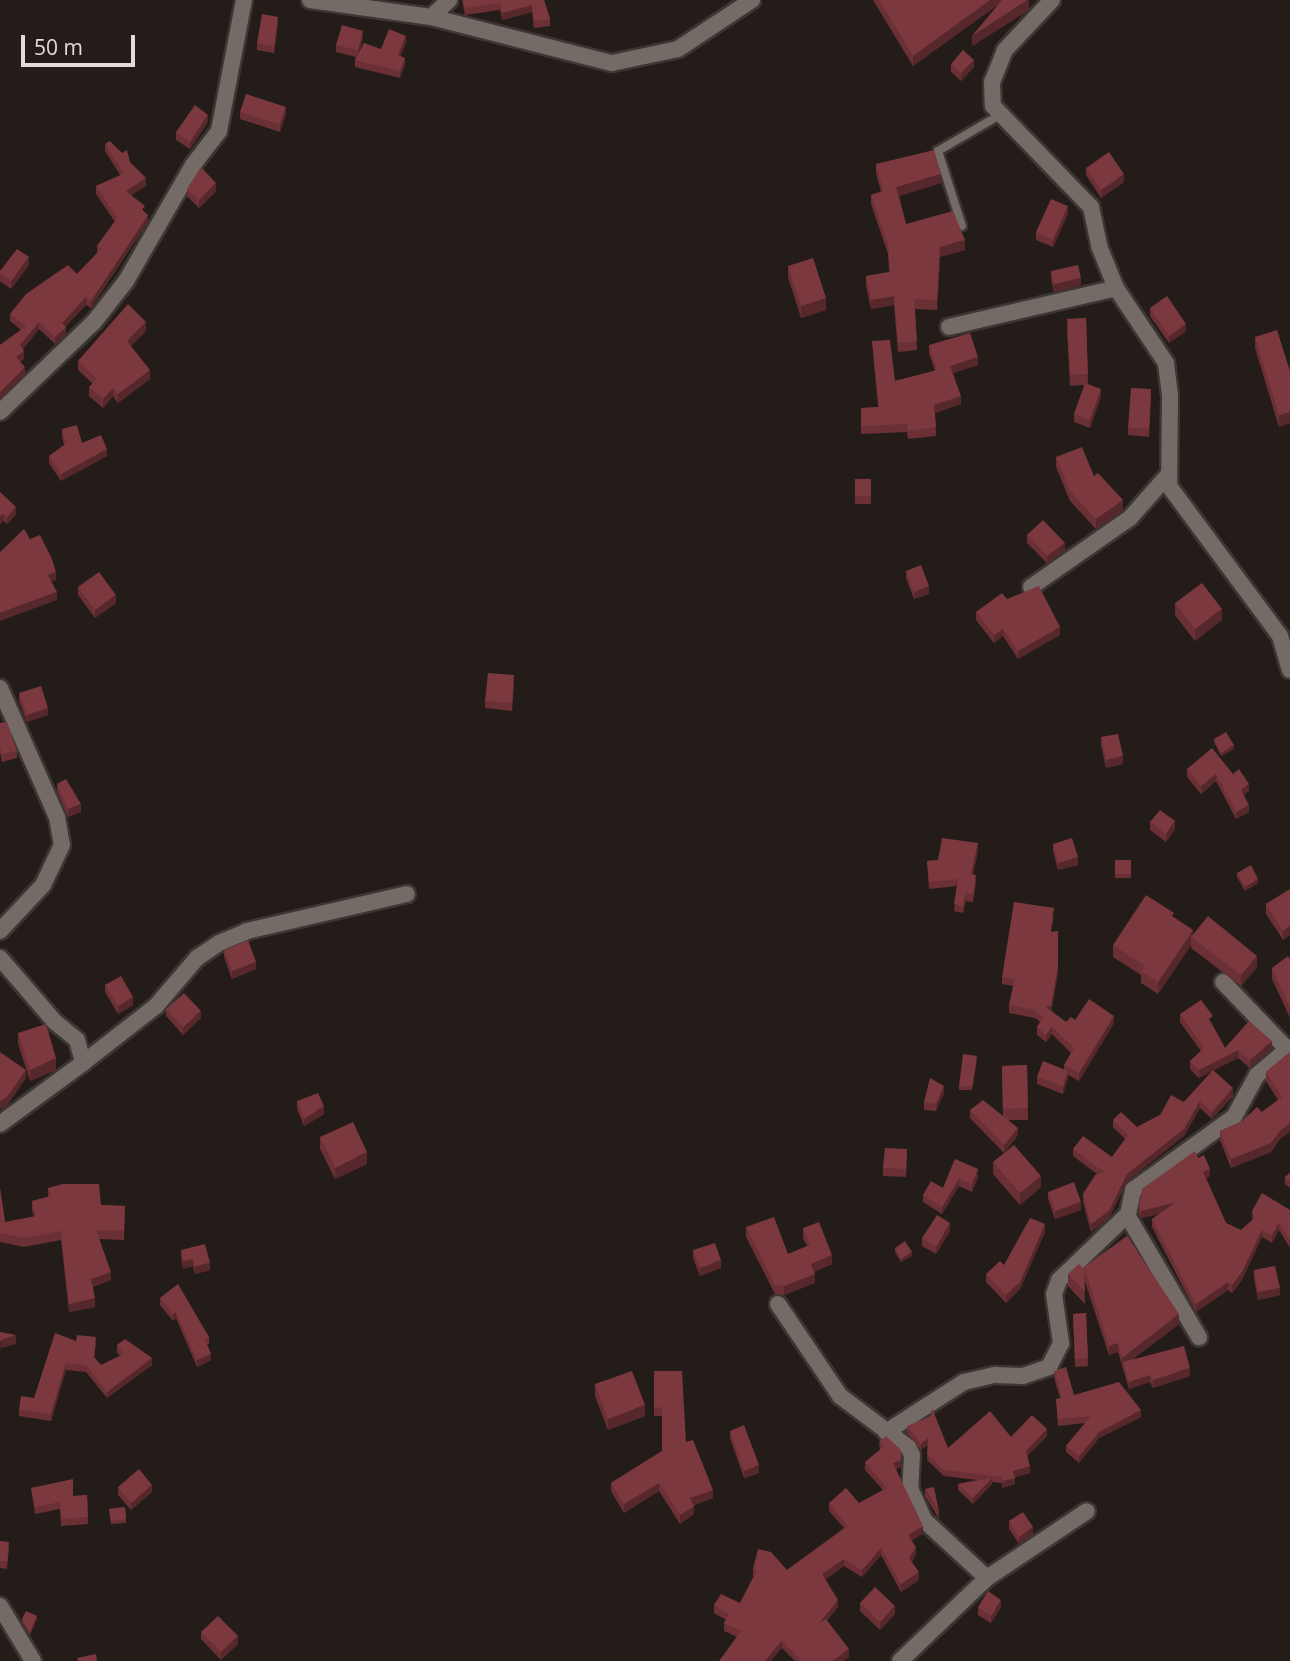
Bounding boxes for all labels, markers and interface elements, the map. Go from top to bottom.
scale bar [24,21,138,65]
text: 50 m [34,33,83,61]

